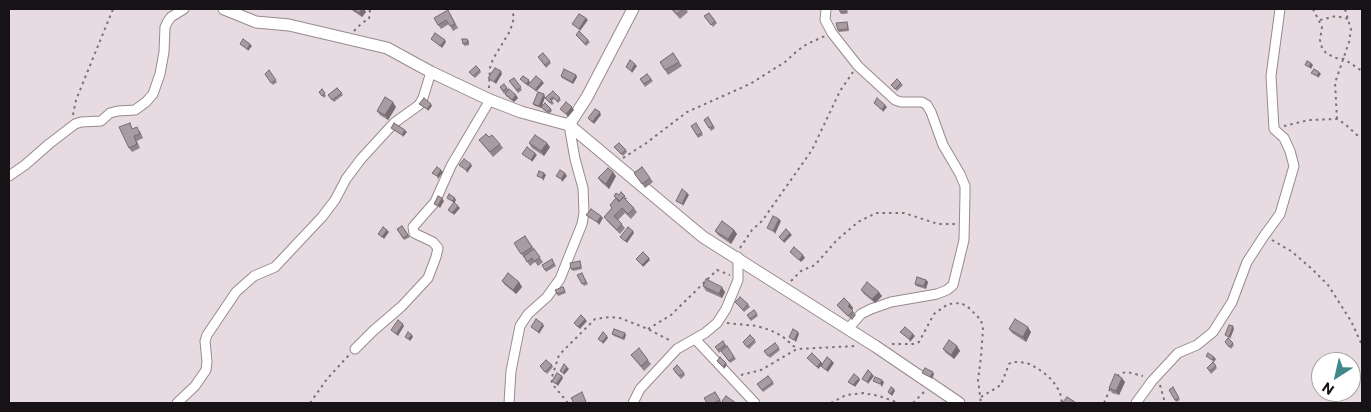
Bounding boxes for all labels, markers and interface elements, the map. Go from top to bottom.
north arrow [1311,352,1361,402]
text: N [1319,379,1337,399]

